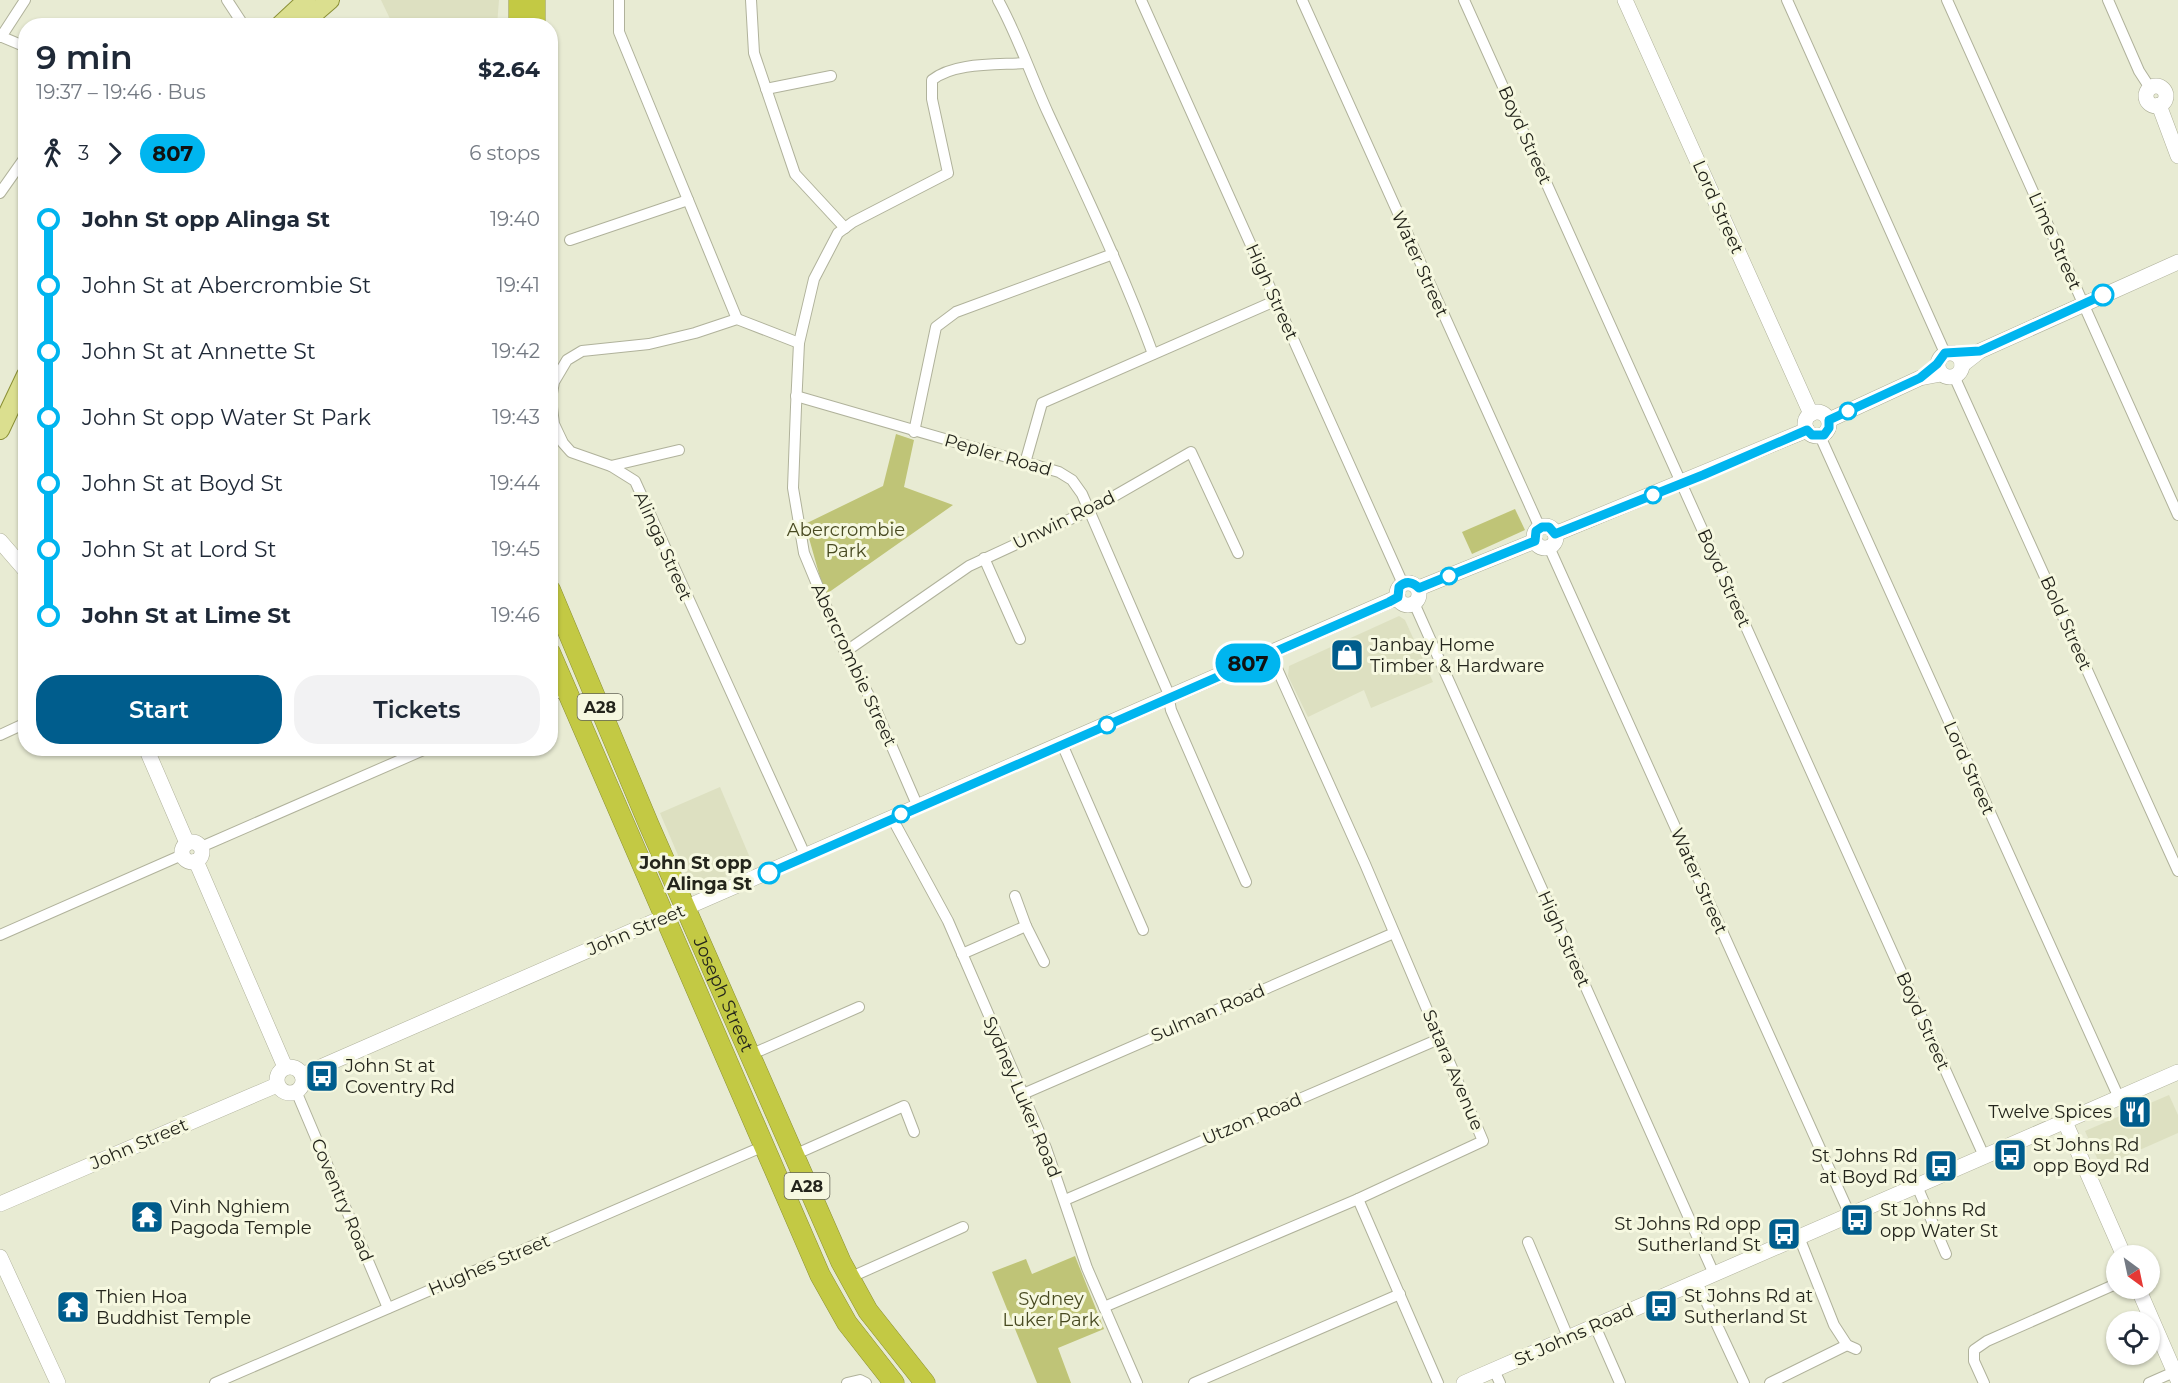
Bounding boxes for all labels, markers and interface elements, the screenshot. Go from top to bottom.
text: 9 min [36,37,133,77]
text: $2.64 [478,56,540,83]
text: 19:37 – 19:46 · Bus [36,80,206,104]
street label: Boyd Street [1494,82,1556,188]
icon: walk [36,137,69,170]
icon: forward [98,137,131,170]
text: 3 [78,141,89,165]
text: 807 [152,141,193,166]
text: 6 stops [469,141,540,165]
street label: Lord Street [1688,157,1748,257]
street label: Lime Street [2024,189,2086,293]
text: John St opp Alinga St [82,206,330,233]
text: 19:40 [490,207,540,231]
street label: Water Street [1387,208,1453,320]
street label: High Street [1241,240,1303,344]
text: John St at Abercrombie St [82,272,371,299]
text: 19:41 [496,273,540,297]
unlabelled marker [2092,284,2114,306]
text: John St at Annette St [82,338,316,365]
text: 19:42 [492,339,540,363]
unlabelled marker [1839,402,1857,420]
text: John St opp Water St Park [82,404,371,431]
text: 19:43 [492,405,540,429]
street label: Pepler Road [942,429,1054,481]
text: John St at Boyd St [82,470,283,497]
text: 19:44 [490,471,540,495]
street label: Unwin Road [1009,486,1119,554]
unlabelled marker [1644,486,1662,504]
street label: Alinga Street [629,488,697,604]
park label: Abercrombie Park [787,519,905,562]
street label: Boyd Street [1693,525,1755,631]
text: John St at Lord St [82,536,277,563]
text: 19:45 [492,537,540,561]
unlabelled marker [1440,567,1458,585]
street label: Bold Street [2035,572,2097,674]
street label: Abercrombie Street [807,580,901,750]
text: John St at Lime St [82,602,291,629]
text: 19:46 [491,603,540,627]
place label: Janbay Home Timber & Hardware [1369,634,1545,677]
shop icon: Janbay Home Timber & Hardware [1329,637,1365,673]
line badge: 807 [1214,644,1282,682]
text: 807 [1227,651,1269,676]
button: Start [36,675,282,744]
button: Tickets [294,675,540,744]
road number: A28 [578,694,622,720]
unlabelled marker [1098,716,1116,734]
street label: Lord Street [1939,718,1999,818]
unlabelled marker [892,805,910,823]
street label: Water Street [1666,825,1732,937]
place label: John St opp Alinga St [638,852,752,895]
marker: John St opp Alinga St [758,862,780,884]
street label: High Street [1533,887,1595,991]
street label: John Street [583,900,688,961]
street label: Joseph Street [688,933,758,1055]
street label: Boyd Street [1892,968,1954,1074]
street label: Sulman Road [1148,979,1268,1047]
street label: Satara Avenue [1418,1006,1488,1134]
street label: Sydney Luker Road [978,1013,1066,1181]
place label: John St at Coventry Rd [344,1055,455,1098]
bus stop icon: John St at Coventry Rd [304,1058,340,1094]
street label: Utzon Road [1199,1088,1305,1150]
restaurant icon: Twelve Spices [2117,1094,2153,1130]
place label: Twelve Spices [1988,1101,2112,1123]
street label: John Street [86,1114,191,1175]
place label: St Johns Rd opp Boyd Rd [2033,1134,2150,1177]
street label: Coventry Road [306,1135,378,1265]
bus stop icon: St Johns Rd opp Boyd Rd [1992,1137,2028,1173]
place label: St Johns Rd at Boyd Rd [1812,1145,1918,1188]
bus stop icon: St Johns Rd at Boyd Rd [1923,1148,1959,1184]
road number: A28 [784,1173,830,1199]
place label: Vinh Nghiem Pagoda Temple [170,1196,312,1239]
temple icon: Vinh Nghiem Pagoda Temple [129,1199,165,1235]
place label: St Johns Rd opp Water St [1880,1199,1998,1242]
bus stop icon: St Johns Rd opp Water St [1839,1202,1875,1238]
place label: St Johns Rd opp Sutherland St [1614,1213,1761,1256]
bus stop icon: St Johns Rd opp Sutherland St [1766,1216,1802,1252]
street label: Hughes Street [425,1229,553,1301]
north arrow [2106,1245,2160,1299]
map controls [2106,1245,2160,1365]
place label: St Johns Rd at Sutherland St [1684,1285,1813,1328]
place label: Thien Hoa Buddhist Temple [96,1286,251,1329]
park label: Sydney Luker Park [1003,1288,1100,1331]
bus stop icon: St Johns Rd at Sutherland St [1643,1288,1679,1324]
temple icon: Thien Hoa Buddhist Temple [55,1289,91,1325]
street label: St Johns Road [1511,1299,1637,1371]
button: locate [2106,1311,2160,1365]

